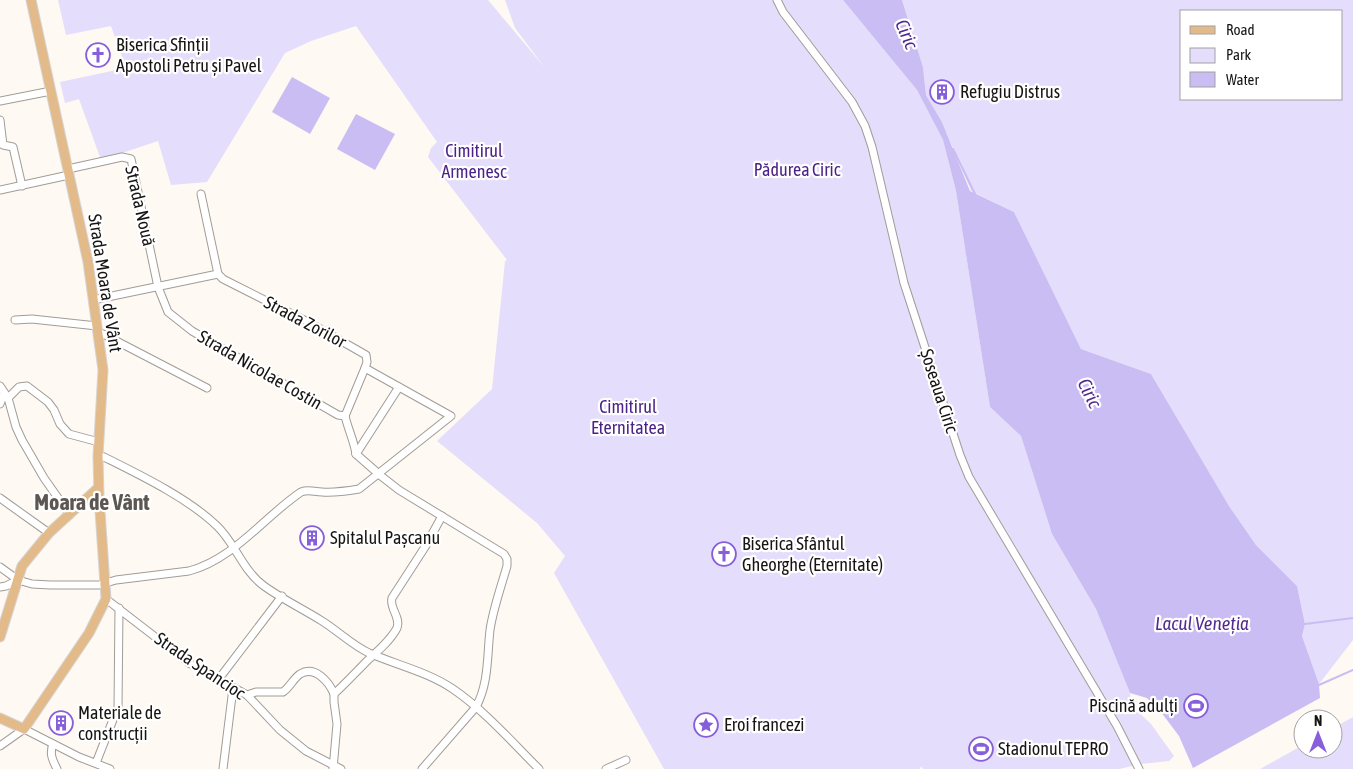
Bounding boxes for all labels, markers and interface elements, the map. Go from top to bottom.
legend [1180,10,1343,100]
water label: Ciric [891,16,923,53]
text: Road [1226,21,1255,38]
place label: Biserica Sfinții Apostoli Petru și Pavel [116,34,262,76]
church icon: Biserica Sfinții Apostoli Petru și Pavel [85,42,111,68]
text: Park [1226,46,1251,63]
text: Water [1226,71,1259,88]
building icon: Refugiu Distrus [929,79,955,105]
place label: Refugiu Distrus [960,81,1060,102]
park label: Cimitirul Armenesc [441,140,507,182]
park label: Pădurea Ciric [754,159,841,180]
street label: Strada Nouă [121,164,160,248]
street label: Strada Moara de Vânt [84,212,127,354]
street label: Strada Zorilor [261,291,350,352]
street label: Strada Nicolae Costin [194,325,326,414]
street label: Șoseaua Ciric [916,346,963,436]
water label: Ciric [1073,375,1107,412]
park label: Cimitirul Eternitatea [591,396,665,438]
district label: Moara de Vânt [34,489,150,515]
building icon: Spitalul Pașcanu [299,525,325,551]
place label: Spitalul Pașcanu [330,527,440,548]
place label: Biserica Sfântul Gheorghe (Eternitate) [742,533,883,575]
church icon: Biserica Sfântul Gheorghe (Eternitate) [711,541,737,567]
water label: Lacul Veneția [1155,612,1249,634]
street label: Strada Spancioc [151,628,250,704]
sports icon: Piscină adulți [1183,693,1209,719]
place label: Piscină adulți [1089,695,1178,716]
place label: Materiale de construcții [78,702,161,744]
north arrow [1293,709,1343,759]
building icon: Materiale de construcții [48,710,74,736]
place icon: Eroi francezi [693,712,719,738]
text: N [1314,713,1322,729]
place label: Eroi francezi [724,714,805,735]
sports icon: Stadionul TEPRO [968,736,994,762]
place label: Stadionul TEPRO [998,738,1109,759]

